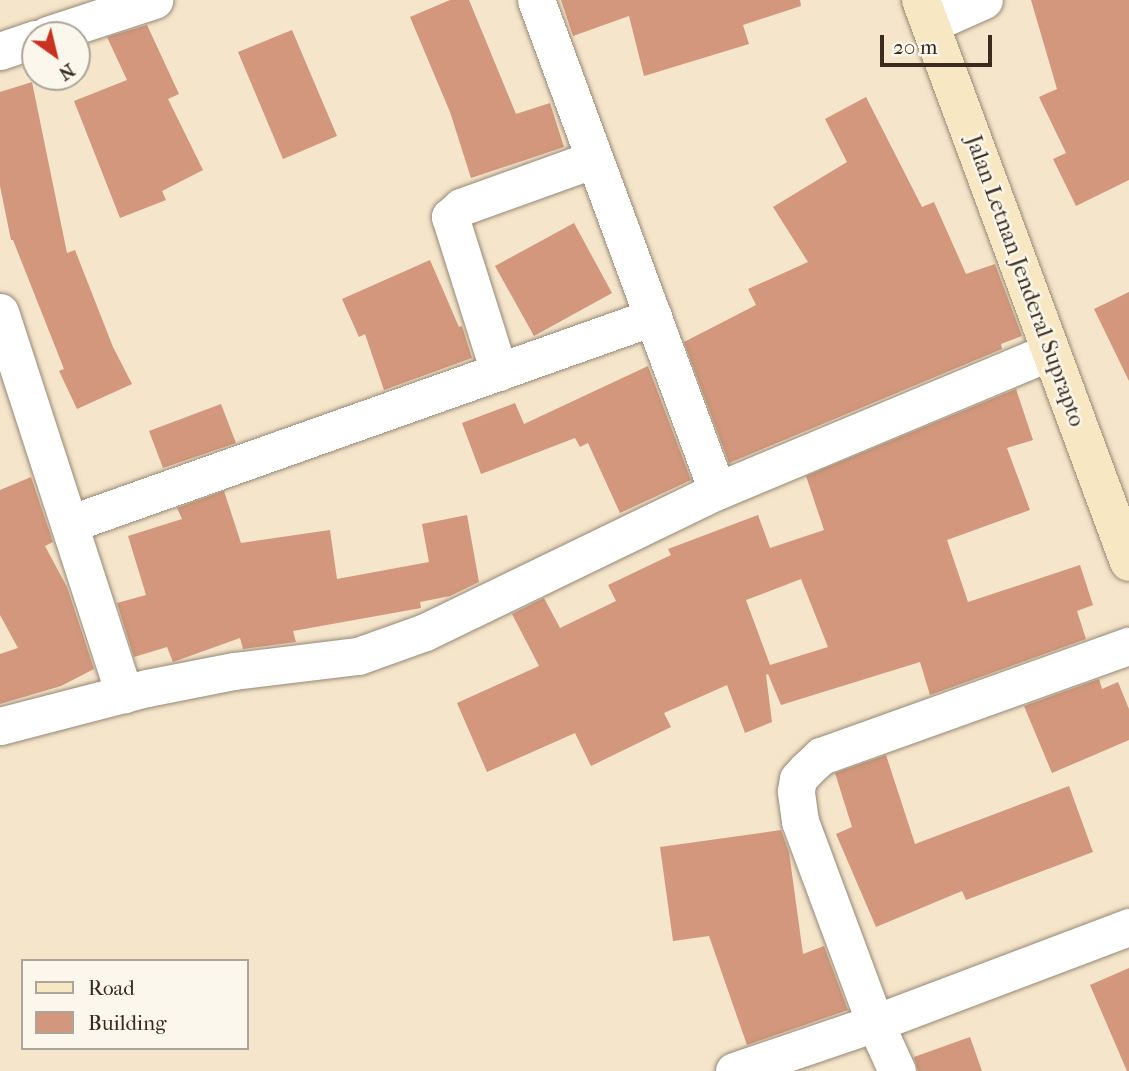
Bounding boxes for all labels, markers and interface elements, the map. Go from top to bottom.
north arrow [21,21,91,91]
scale bar [884,21,996,65]
text: 20 m [893,35,937,59]
text: N [55,59,79,85]
street label: Jalan Letnan Jenderal Suprapto [959,131,1091,431]
legend [21,959,248,1050]
text: Road [88,976,135,1000]
text: Building [88,1011,166,1035]

